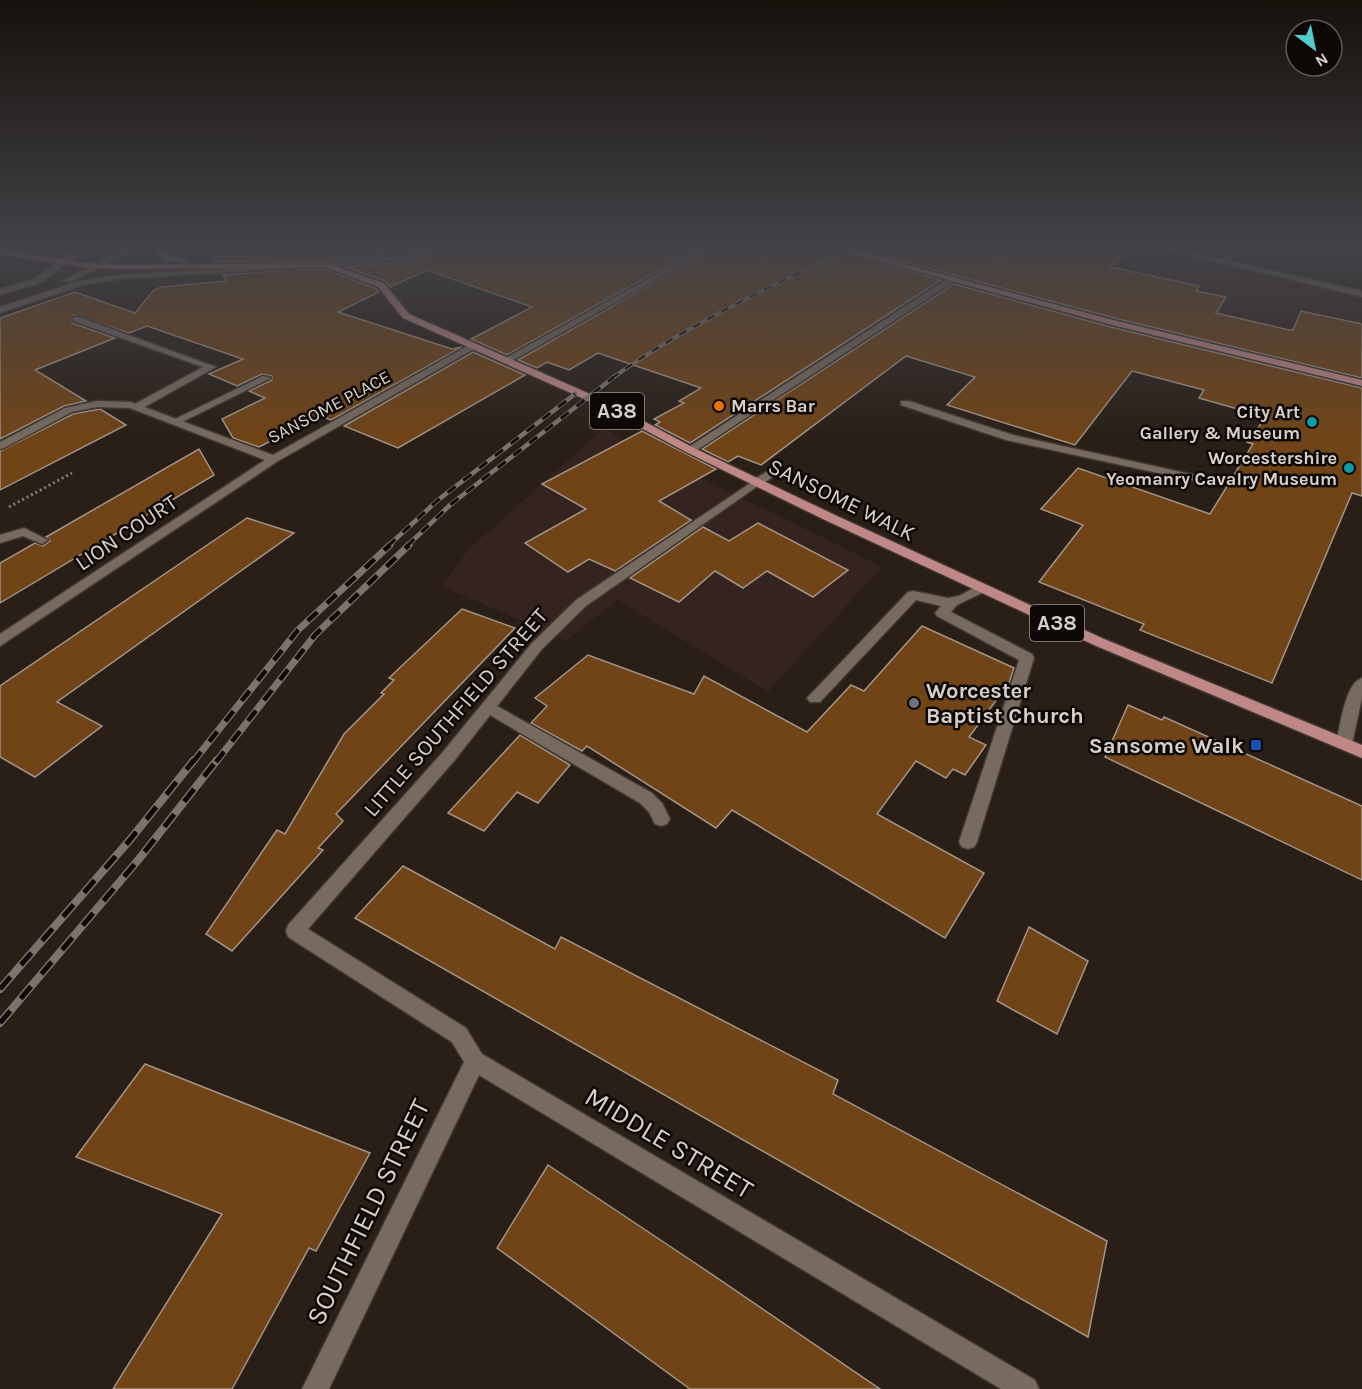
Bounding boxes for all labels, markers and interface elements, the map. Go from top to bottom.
north arrow [1284,18,1344,78]
text: N [1312,49,1332,71]
street label: SANSOME PLACE [264,365,394,449]
road number: A38 [590,393,644,429]
place label: Marrs Bar [731,395,815,417]
marker: Marrs Bar [712,399,726,413]
place label: City Art Gallery & Museum [1140,401,1300,444]
marker: City Art Gallery & Museum [1305,415,1319,429]
place label: Worcestershire Yeomanry Cavalry Museum [1106,447,1337,490]
street label: SANSOME WALK [764,453,919,547]
marker: Worcestershire Yeomanry Cavalry Museum [1342,461,1356,475]
street label: LION COURT [71,489,183,576]
street label: LITTLE SOUTHFIELD STREET [358,603,553,822]
road number: A38 [1030,605,1084,641]
place label: Worcester Baptist Church [926,678,1084,729]
marker: Worcester Baptist Church [907,696,921,710]
place label: Sansome Walk [1089,733,1244,759]
marker: Sansome Walk [1249,738,1263,752]
street label: MIDDLE STREET [579,1080,759,1206]
street label: SOUTHFIELD STREET [299,1094,437,1330]

